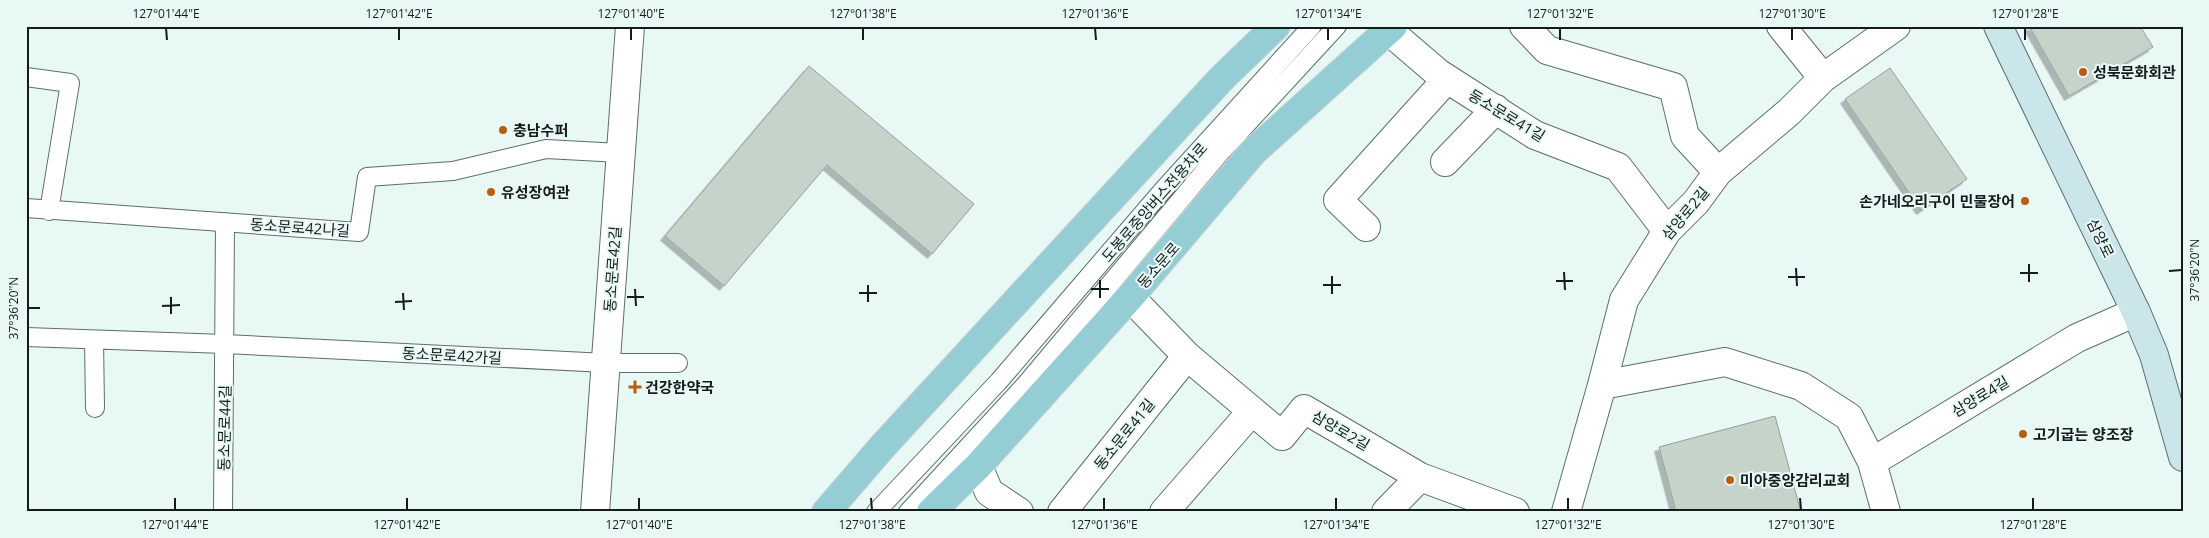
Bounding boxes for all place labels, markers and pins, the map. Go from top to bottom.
place label: 성북문화회관 [2093,62,2176,82]
marker: 성북문화회관 [2077,66,2089,78]
place label: 충남수퍼 [513,120,568,140]
marker: 충남수퍼 [497,124,509,136]
place label: 유성장여관 [501,182,570,202]
marker: 유성장여관 [485,186,497,198]
place label: 손가네오리구이 민물장어 [1859,191,2015,211]
marker: 손가네오리구이 민물장어 [2019,195,2031,207]
place label: 건강한약국 [645,377,714,397]
marker: 건강한약국 [629,381,641,393]
place label: 고기굽는 양조장 [2033,424,2134,444]
marker: 고기굽는 양조장 [2017,428,2029,440]
place label: 미아중앙감리교회 [1740,470,1850,490]
marker: 미아중앙감리교회 [1724,474,1736,486]

